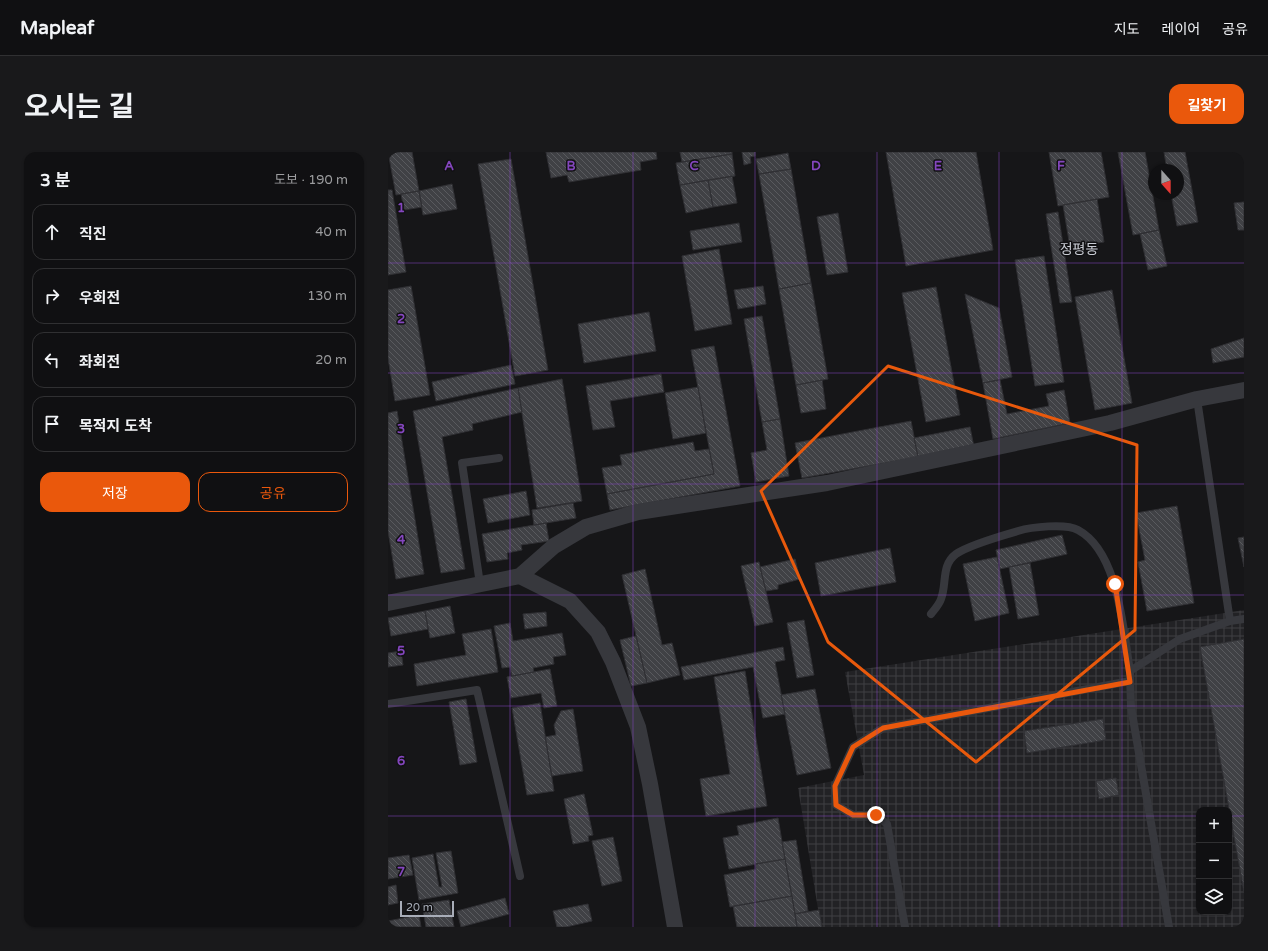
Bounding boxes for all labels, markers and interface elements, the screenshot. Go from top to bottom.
text: Mapleaf [20,17,94,39]
text: 지도 [1114,21,1140,38]
text: 레이어 [1162,21,1200,38]
text: 공유 [1222,21,1248,38]
button: 길찾기 [1169,84,1244,124]
text: 오시는 길 [24,90,134,124]
text: A [444,158,454,174]
text: B [566,158,576,174]
text: C [689,158,699,174]
text: D [811,158,821,174]
text: E [934,158,942,174]
text: F [1057,158,1065,174]
north arrow [1148,164,1184,200]
text: 3 분 [40,170,71,191]
text: 도보 · 190 m [274,172,348,188]
text: 1 [397,200,405,216]
icon: ahead [41,221,63,243]
text: 40 m [315,224,347,240]
text: 직진 [79,225,107,243]
district label: 정평동 [1060,241,1098,258]
icon: right [41,285,63,307]
text: 130 m [307,288,347,304]
text: 우회전 [79,289,120,307]
text: 2 [397,311,405,327]
icon: left [41,349,63,371]
text: 20 m [315,352,347,368]
text: 좌회전 [79,353,120,371]
icon: arrive [41,413,63,435]
text: 목적지 도착 [79,417,152,435]
text: 3 [397,421,405,437]
button: 저장 [40,472,190,512]
button: 공유 [198,472,348,512]
text: 4 [397,532,406,548]
route start [1106,575,1124,593]
text: 5 [397,643,405,659]
text: 6 [397,753,405,769]
route end [867,806,885,824]
map controls [1196,807,1232,915]
button: + [1196,807,1232,843]
button: − [1196,843,1232,879]
text: 7 [397,864,405,880]
button: layers [1196,879,1232,915]
scale bar [400,899,454,918]
text: 20 m [406,901,433,914]

